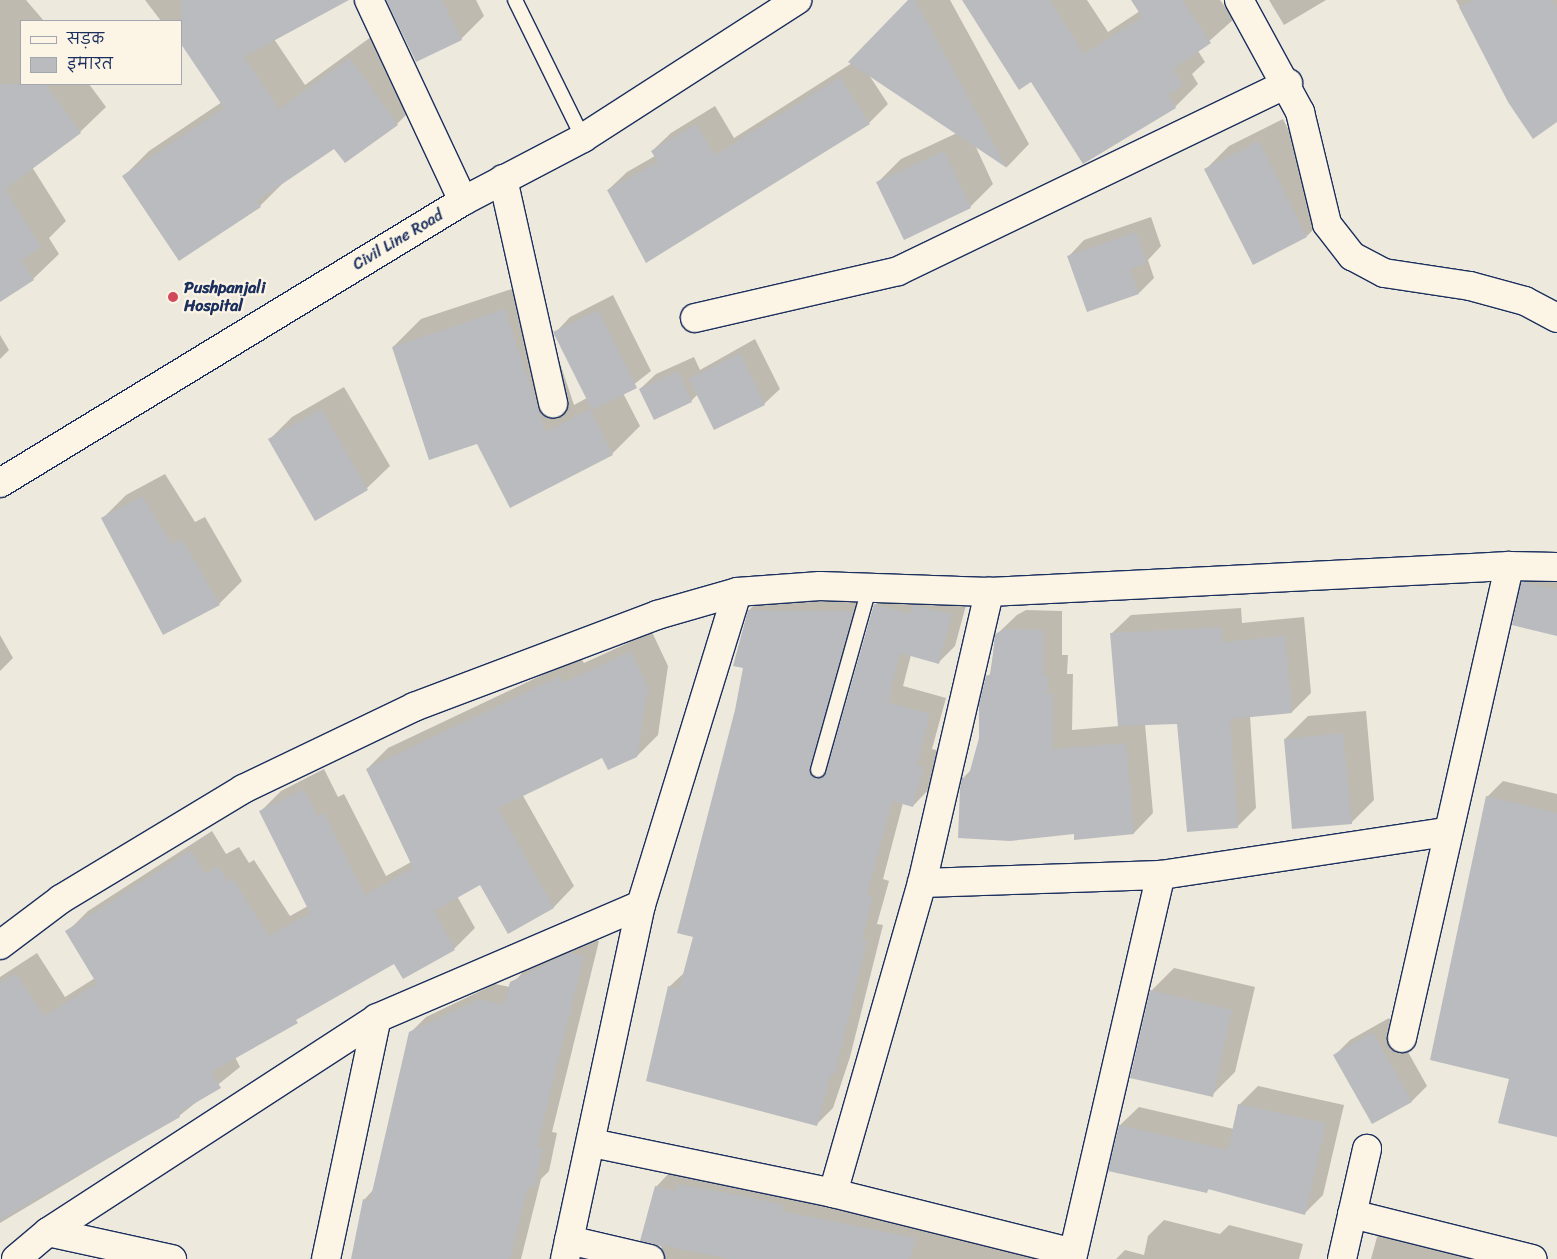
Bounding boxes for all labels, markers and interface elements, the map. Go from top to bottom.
legend [20,20,182,85]
text: सड़क [67,26,104,52]
text: इमारत [67,51,113,77]
street label: Civil Line Road [349,205,447,275]
place label: Pushpanjali Hospital [184,278,265,316]
marker: Pushpanjali Hospital [166,290,180,304]

